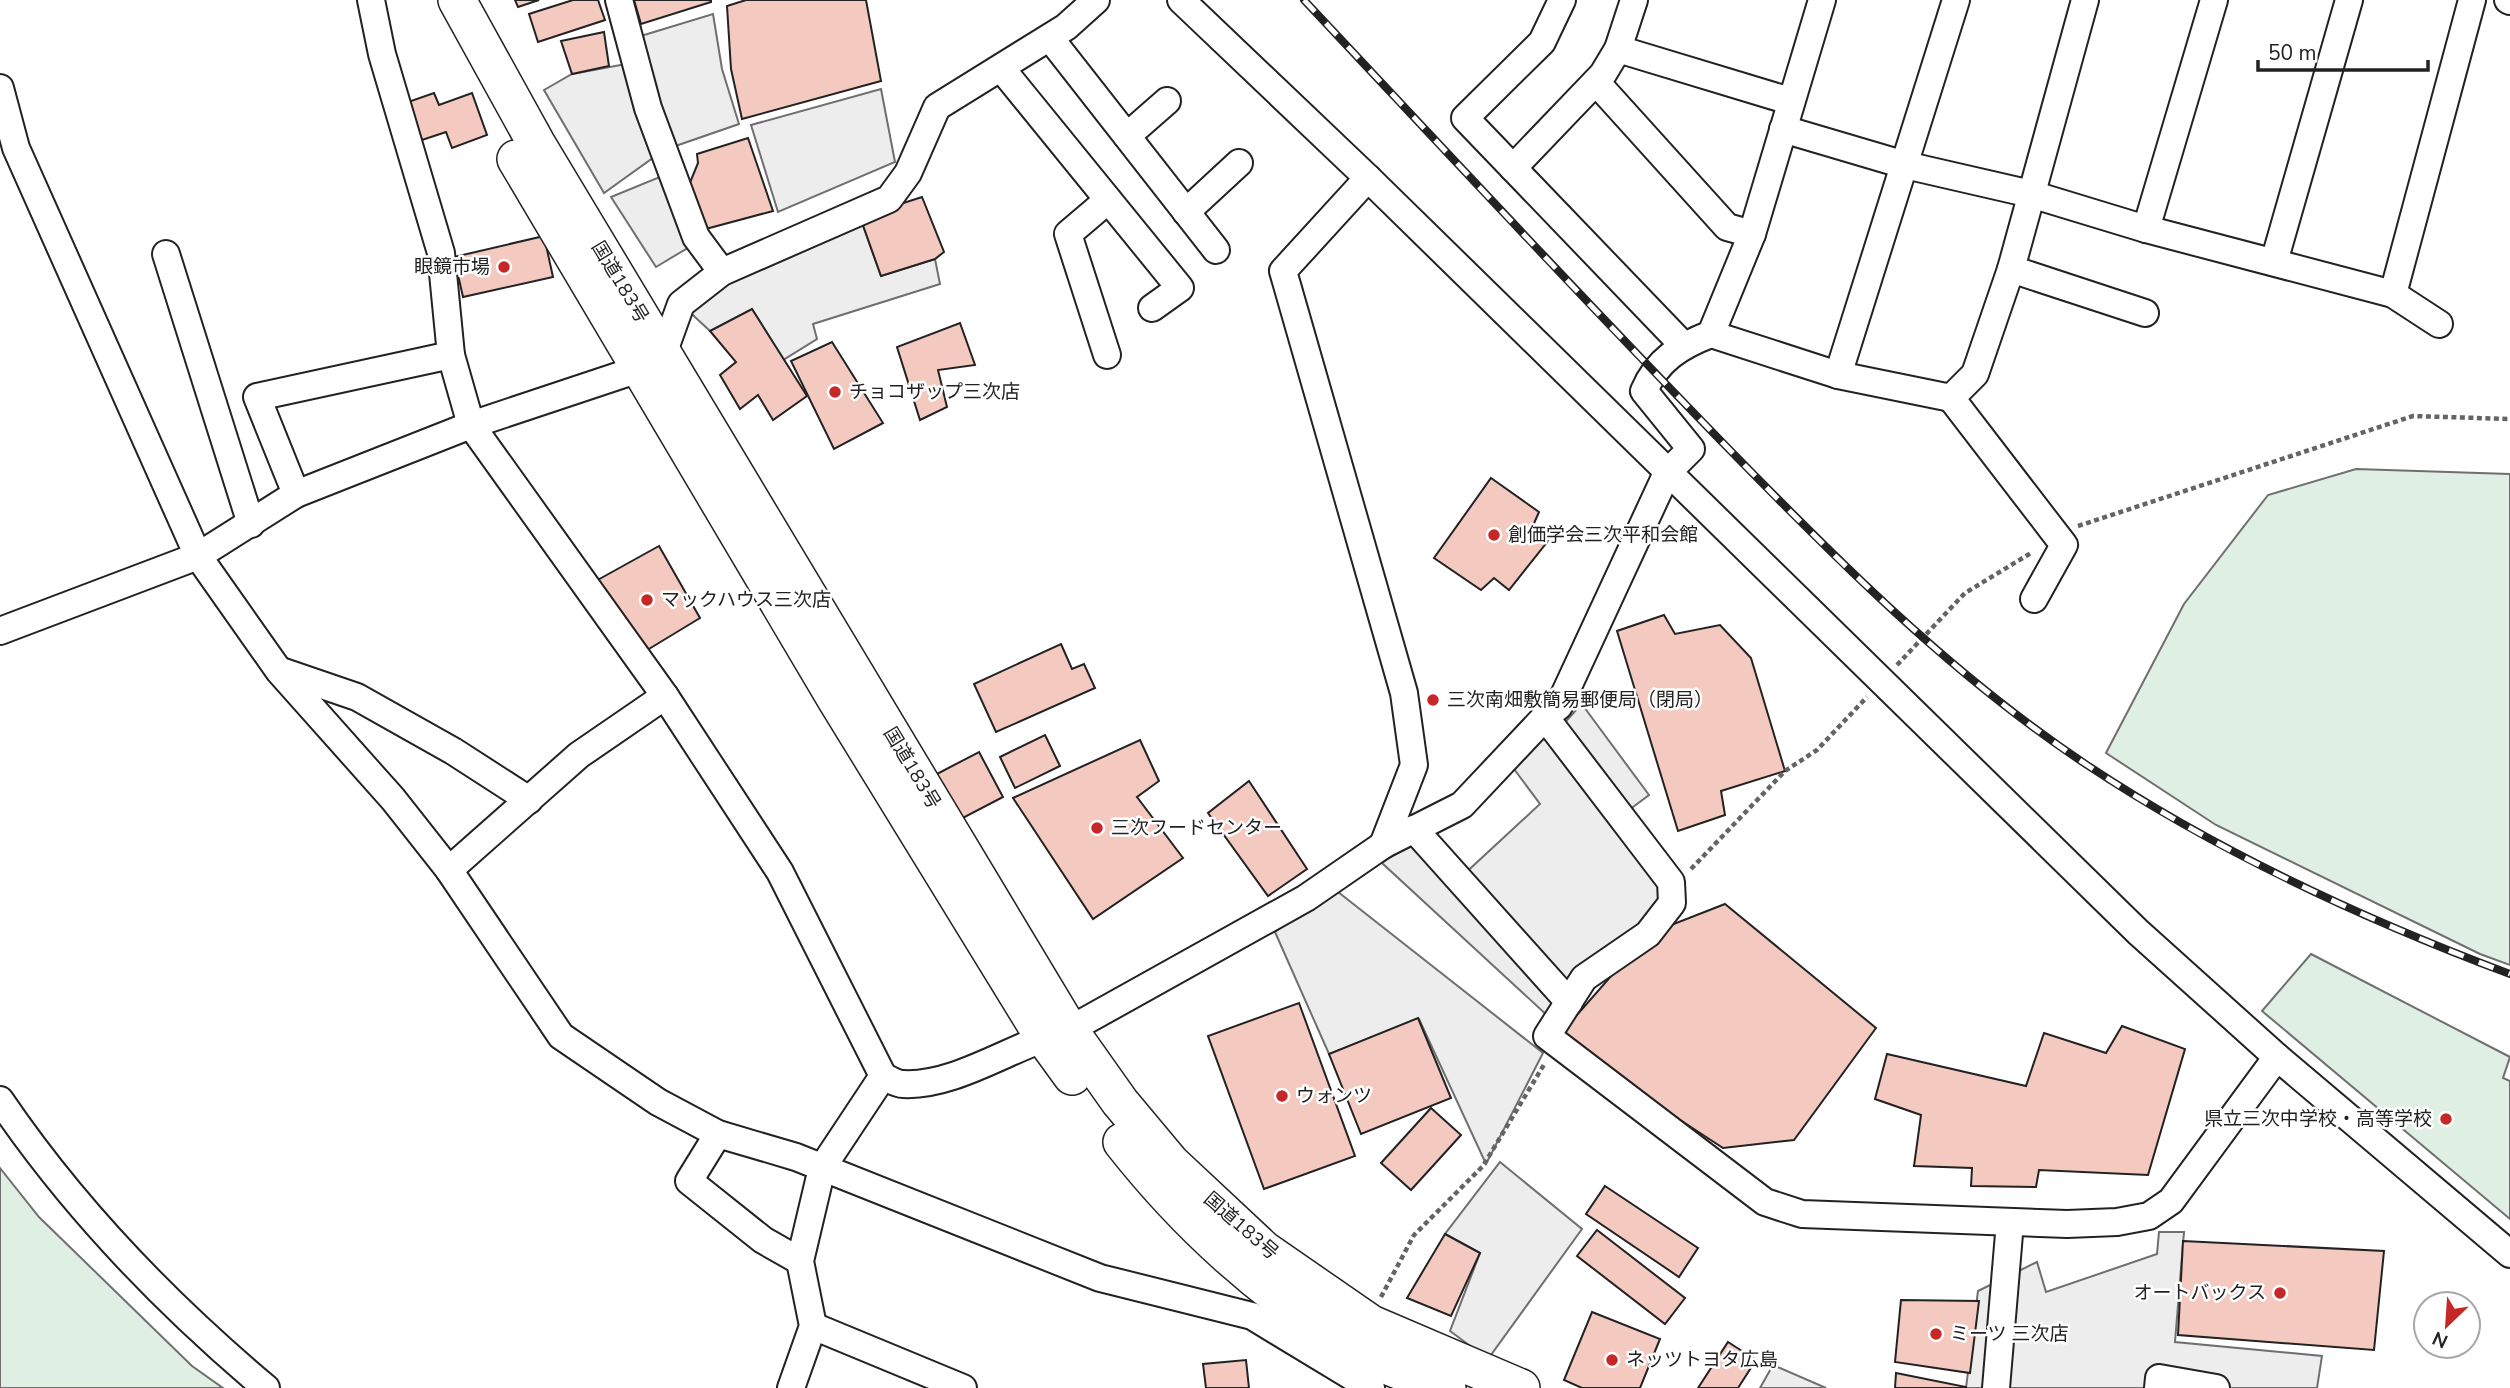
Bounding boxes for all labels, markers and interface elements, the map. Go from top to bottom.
scale bar [2258,28,2428,72]
text: 50 m [2268,39,2317,67]
street label: 国道183号 [585,236,655,328]
place label: 眼鏡市場 [414,254,490,280]
marker: 眼鏡市場 [496,259,512,275]
place label: チョコザップ三次店 [849,379,1020,405]
marker: チョコザップ三次店 [827,384,843,400]
place label: 創価学会三次平和会館 [1508,522,1698,548]
marker: 創価学会三次平和会館 [1486,527,1502,543]
place label: マックハウス三次店 [661,587,831,613]
marker: マックハウス三次店 [639,592,655,608]
place label: 三次南畑敷簡易郵便局（閉局） [1447,687,1713,713]
marker: 三次南畑敷簡易郵便局（閉局） [1425,692,1441,708]
street label: 国道183号 [877,722,947,814]
place label: 三次フードセンター [1111,815,1282,841]
marker: 三次フードセンター [1089,820,1105,836]
place label: ウォンツ [1296,1083,1372,1109]
marker: ウォンツ [1274,1088,1290,1104]
place label: 県立三次中学校・高等学校 [2204,1106,2432,1132]
marker: 県立三次中学校・高等学校 [2438,1111,2454,1127]
street label: 国道183号 [1198,1186,1284,1266]
place label: オートバックス [2134,1280,2266,1306]
marker: オートバックス [2272,1285,2288,1301]
north arrow [2412,1290,2482,1360]
place label: ミーツ 三次店 [1950,1321,2069,1347]
text: N [2428,1325,2452,1354]
marker: ミーツ 三次店 [1928,1326,1944,1342]
place label: ネッツトヨタ広島 [1626,1347,1778,1373]
marker: ネッツトヨタ広島 [1604,1352,1620,1368]

